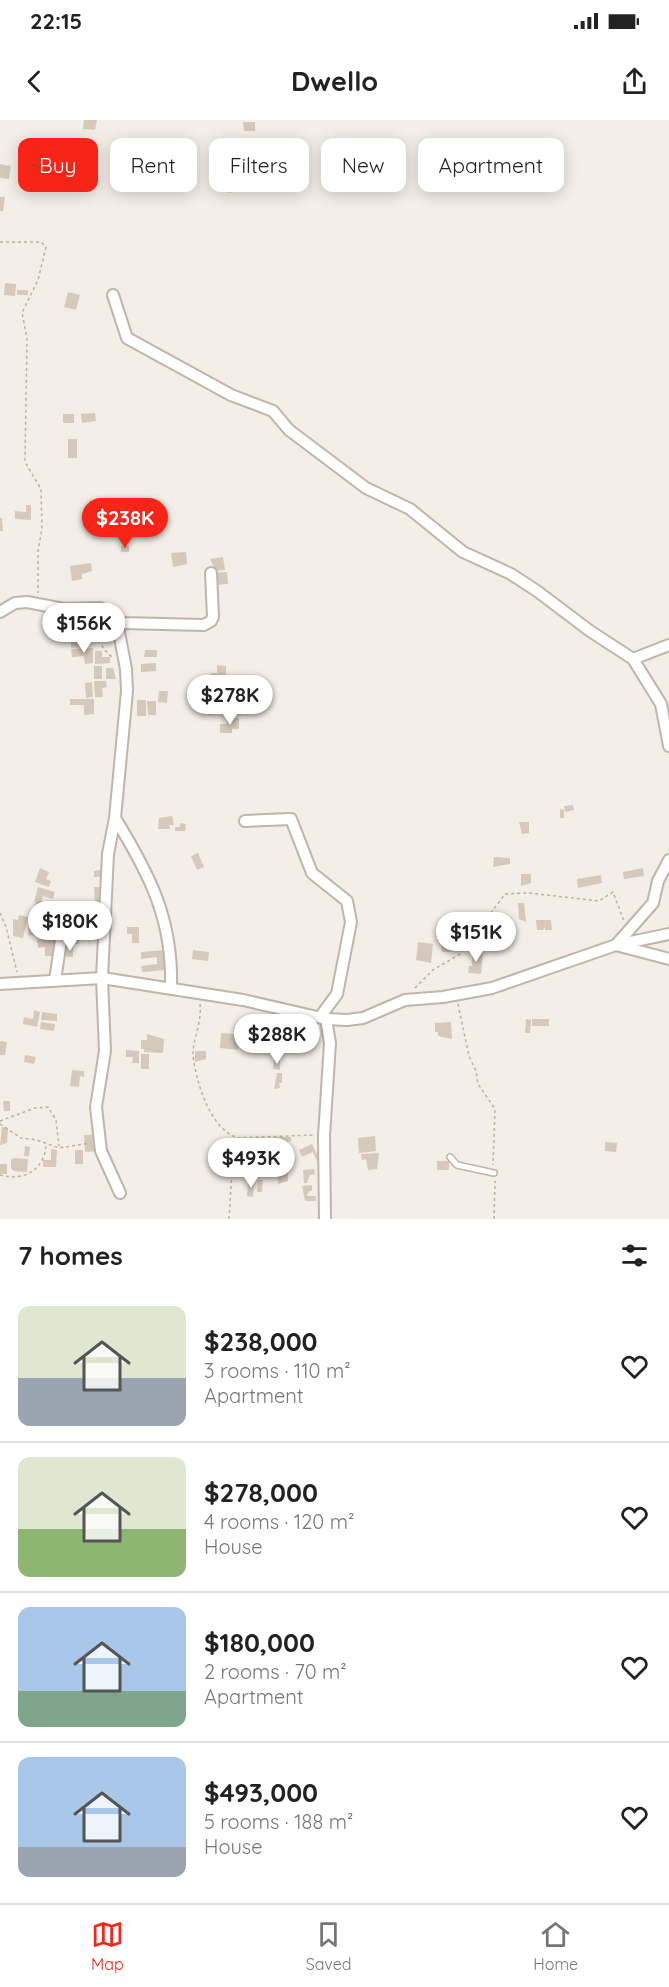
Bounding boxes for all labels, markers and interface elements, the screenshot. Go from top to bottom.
text: 22:15 [30,7,82,35]
text: Dwello [291,64,378,98]
icon: back [18,65,51,98]
icon: share [618,65,651,98]
chip: Buy [18,138,98,192]
chip: Rent [110,138,197,192]
chip: Filters [209,138,309,192]
chip: New [321,138,406,192]
chip: Apartment [418,138,564,192]
pin: $238K [83,498,167,549]
text: $238K [96,505,154,530]
pin: $156K [42,603,126,654]
text: $156K [56,610,112,635]
pin: $278K [188,675,272,726]
text: $278K [201,682,259,707]
pin: $180K [28,901,112,952]
text: $180K [42,908,98,933]
pin: $151K [434,912,518,963]
text: $151K [450,919,502,944]
pin: $288K [235,1014,319,1065]
text: $288K [248,1021,306,1046]
pin: $493K [209,1138,293,1189]
text: $493K [222,1145,280,1170]
text: 7 homes [18,1239,123,1272]
icon: filters [618,1239,651,1272]
text: $238,000 [204,1325,318,1358]
icon: home [66,1330,138,1402]
icon: heart [618,1350,651,1383]
text: 3 rooms · 110 m² [204,1358,351,1383]
text: Apartment [204,1383,304,1408]
text: $278,000 [204,1476,318,1509]
icon: home [66,1481,138,1553]
icon: heart [618,1501,651,1534]
text: 4 rooms · 120 m² [204,1509,354,1534]
text: House [204,1534,263,1559]
text: $180,000 [204,1626,315,1659]
icon: home [66,1631,138,1703]
icon: heart [618,1651,651,1684]
text: 2 rooms · 70 m² [204,1659,347,1684]
text: Apartment [204,1684,304,1709]
text: $493,000 [204,1776,318,1809]
icon: home [66,1781,138,1853]
icon: heart [618,1801,651,1834]
text: 5 rooms · 188 m² [204,1809,353,1834]
text: House [204,1834,263,1859]
tab: Map [91,1918,124,1974]
tab: Saved [306,1918,351,1974]
tab: Home [533,1918,578,1974]

